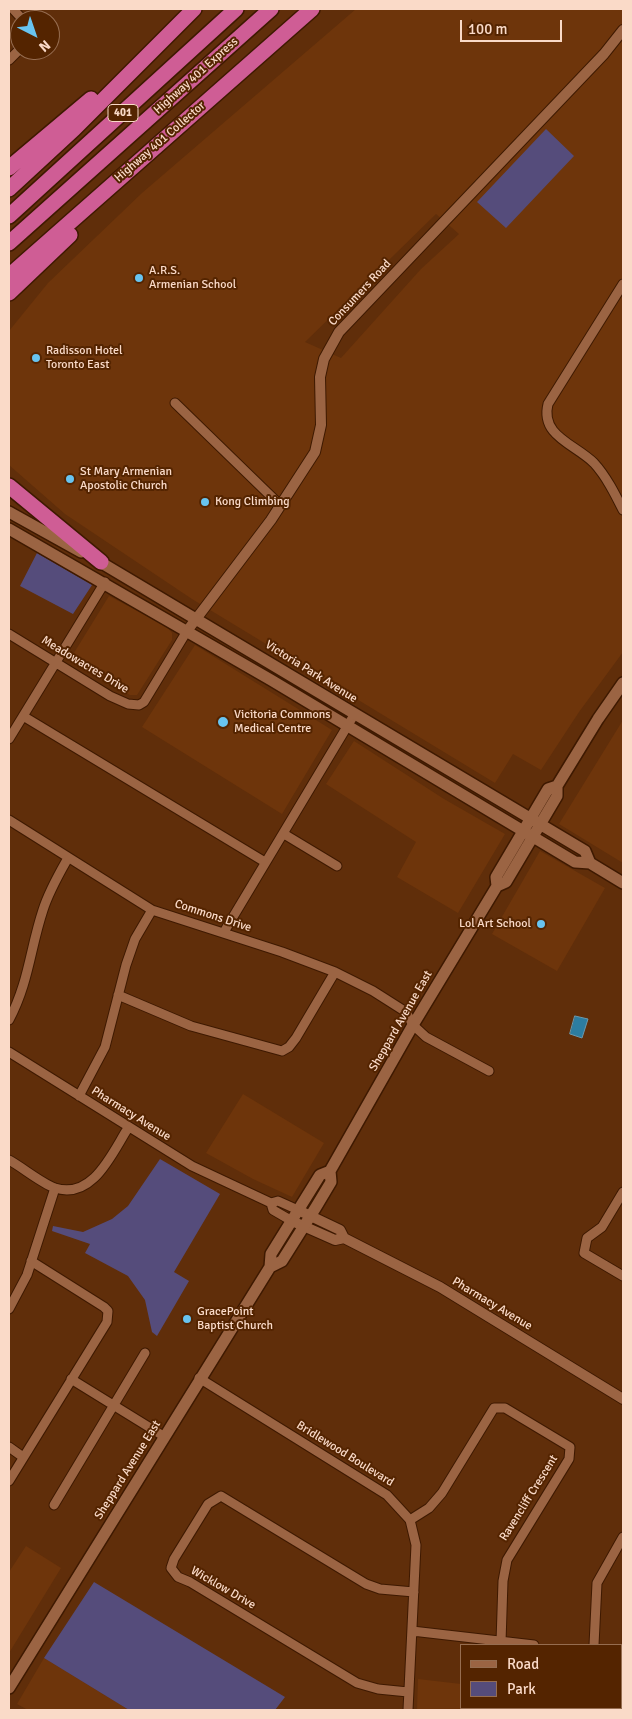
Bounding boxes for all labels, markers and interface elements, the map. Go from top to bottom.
north arrow [10,10,60,60]
scale bar [462,10,564,42]
text: 100 m [468,20,508,38]
street label: Highway 401 Express [151,34,241,118]
text: N [35,36,54,56]
street label: Highway 401 Collector [112,99,208,185]
road number: 401 [108,105,138,122]
street label: Consumers Road [326,257,394,329]
place label: A.R.S. Armenian School [149,264,236,292]
marker: A.R.S. Armenian School [133,272,145,284]
place label: Radisson Hotel Toronto East [46,344,122,372]
marker: Radisson Hotel Toronto East [30,352,42,364]
place label: St Mary Armenian Apostolic Church [80,465,172,493]
marker: St Mary Armenian Apostolic Church [64,473,76,485]
place label: Kong Climbing [215,495,290,509]
marker: Kong Climbing [199,496,211,508]
street label: Meadowacres Drive [39,633,131,697]
street label: Victoria Park Avenue [262,638,360,706]
place label: Vicitoria Commons Medical Centre [234,708,331,736]
marker: Vicitoria Commons Medical Centre [216,715,230,729]
street label: Commons Drive [173,897,253,935]
place label: Lol Art School [459,917,531,931]
marker: Lol Art School [535,918,547,930]
street label: Sheppard Avenue East [366,968,436,1074]
street label: Pharmacy Avenue [89,1084,173,1144]
street label: Pharmacy Avenue [449,1274,535,1334]
place label: GracePoint Baptist Church [197,1305,273,1333]
marker: GracePoint Baptist Church [181,1313,193,1325]
street label: Sheppard Avenue East [92,1418,164,1522]
street label: Bridlewood Boulevard [294,1418,396,1490]
street label: Ravencliff Crescent [497,1452,561,1544]
street label: Wicklow Drive [188,1564,258,1612]
legend [460,1644,622,1709]
text: Road [507,1655,539,1673]
text: Park [507,1680,536,1698]

